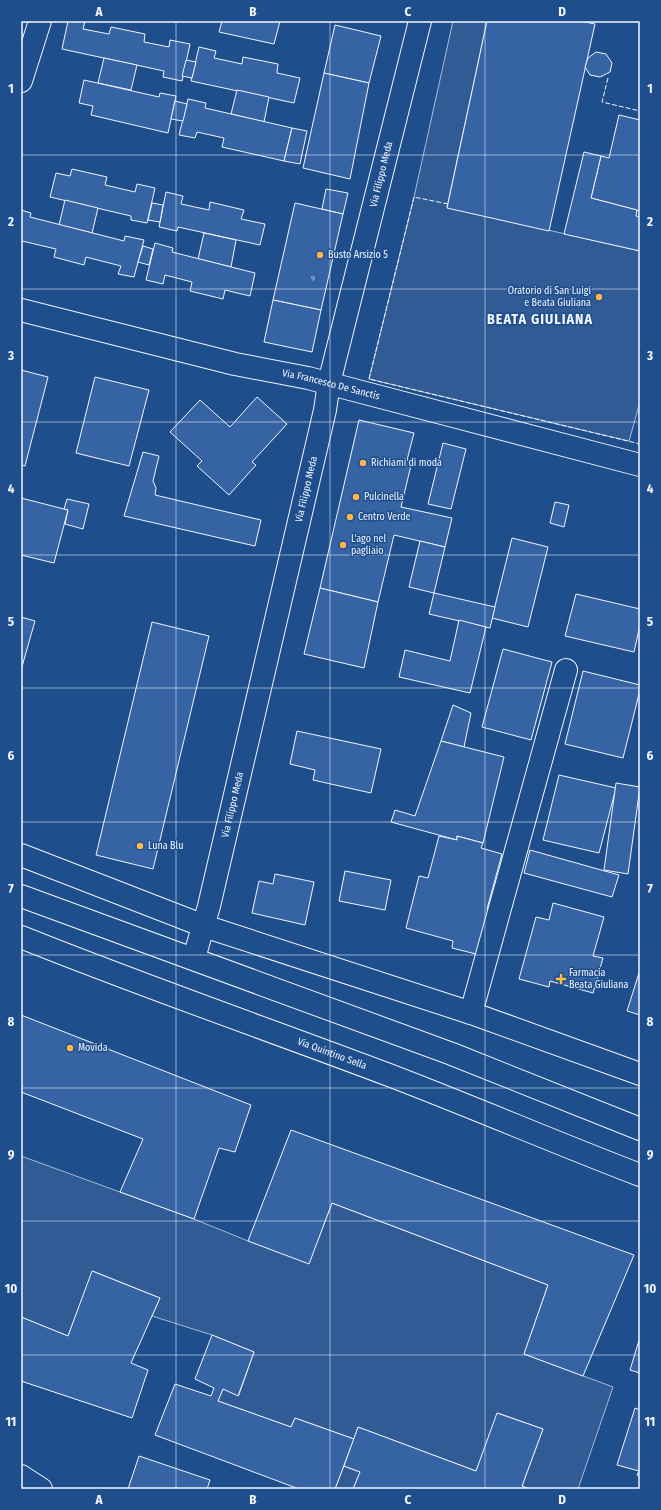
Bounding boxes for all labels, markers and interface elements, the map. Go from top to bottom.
text: A [94,4,103,19]
text: B [249,4,257,19]
text: C [405,4,412,19]
text: D [558,4,566,19]
text: 1 [8,81,14,96]
text: 1 [647,81,653,96]
street label: Via Filippo Meda [367,140,396,208]
text: 2 [7,214,14,229]
text: 2 [646,214,653,229]
place label: Busto Arsizio 5 [328,249,388,261]
marker: Busto Arsizio 5 [315,250,325,260]
house number: 9 [311,274,315,283]
place label: Oratorio di San Luigi e Beata Giuliana [508,285,591,309]
marker: Oratorio di San Luigi e Beata Giuliana [594,292,604,302]
district label: BEATA GIULIANA [487,311,593,328]
text: 3 [7,348,14,363]
text: 3 [646,348,653,363]
street label: Via Francesco De Sanctis [281,367,381,403]
street label: Via Filippo Meda [293,455,320,523]
place label: Richiami di moda [371,457,442,469]
marker: Richiami di moda [358,458,368,468]
text: 4 [8,481,15,496]
text: 4 [647,481,654,496]
place label: Pulcinella [364,491,404,503]
marker: Pulcinella [351,492,361,502]
place label: Centro Verde [358,511,411,523]
marker: Centro Verde [345,512,355,522]
place label: L'ago nel pagliaio [351,533,386,557]
marker: L'ago nel pagliaio [338,540,348,550]
text: 5 [8,614,14,629]
text: 5 [647,614,653,629]
text: 6 [8,748,15,763]
text: 6 [647,748,654,763]
street label: Via Filippo Meda [219,771,246,839]
place label: Luna Blu [148,840,183,852]
marker: Luna Blu [135,841,145,851]
text: 7 [8,881,14,896]
text: 7 [647,881,653,896]
place label: Farmacia Beata Giuliana [569,967,628,991]
marker: Farmacia Beata Giuliana [556,974,566,984]
text: 8 [8,1014,15,1029]
text: 8 [647,1014,654,1029]
street label: Via Quintino Sella [296,1035,368,1072]
place label: Movida [78,1042,108,1054]
marker: Movida [65,1043,75,1053]
text: 9 [8,1147,15,1162]
text: 9 [647,1147,654,1162]
text: 10 [5,1281,17,1296]
text: 10 [644,1281,656,1296]
text: 11 [6,1414,16,1429]
text: 11 [645,1414,655,1429]
text: A [94,1492,103,1507]
text: B [249,1492,257,1507]
text: C [405,1492,412,1507]
text: D [558,1492,566,1507]

